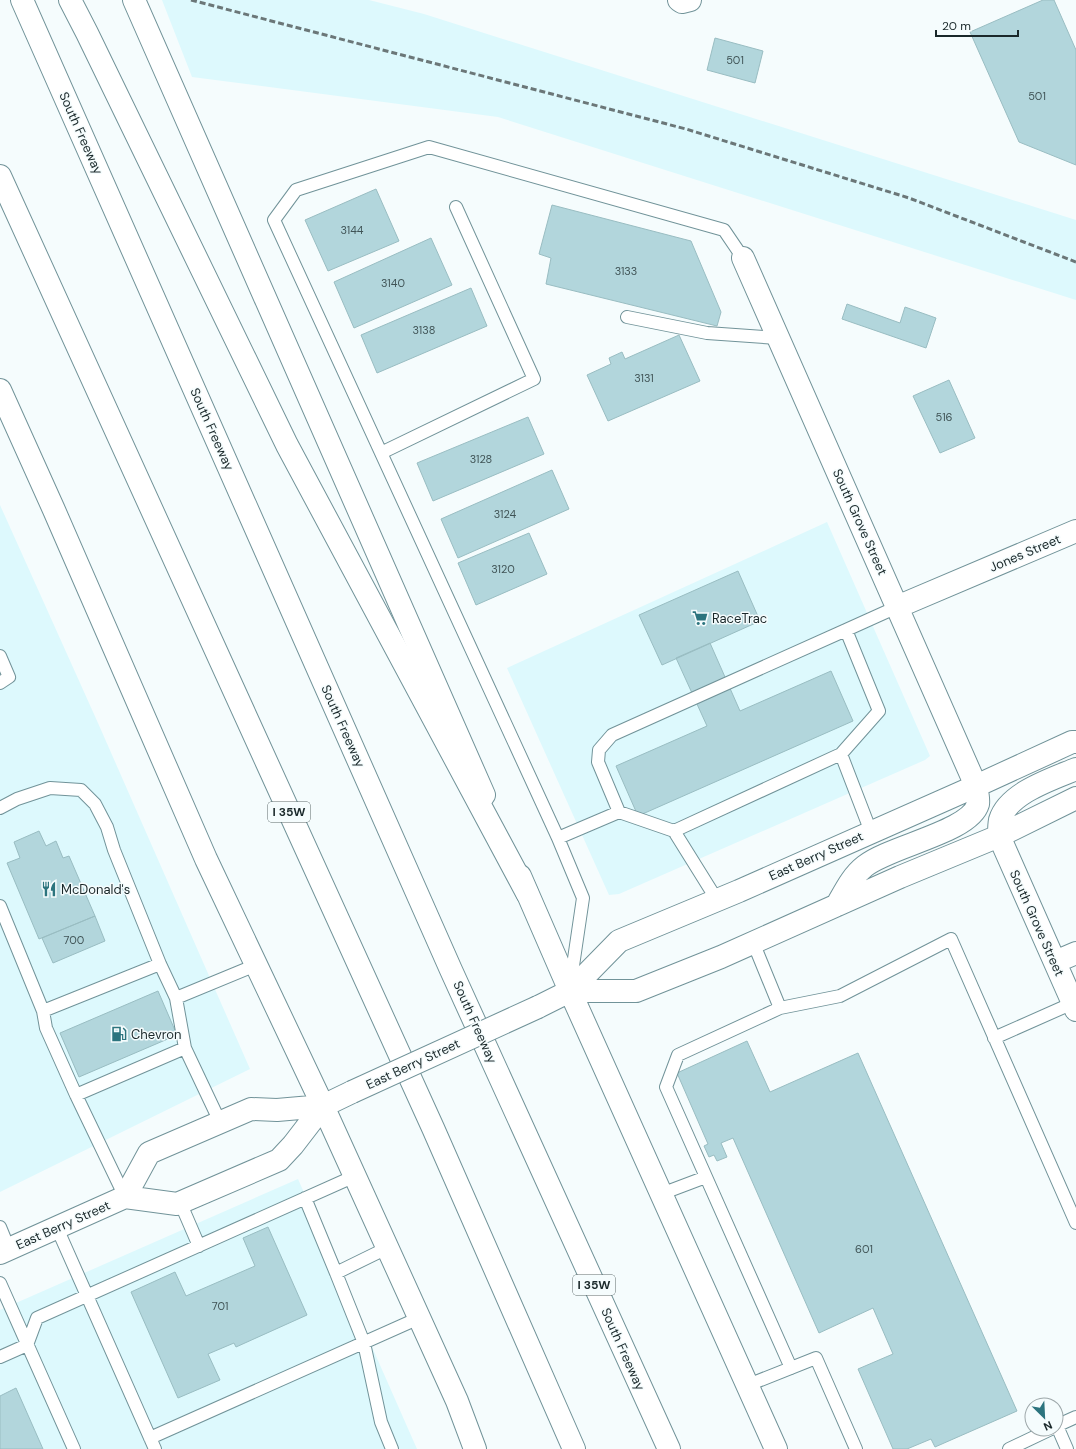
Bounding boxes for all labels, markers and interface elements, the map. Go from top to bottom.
scale bar [936,12,1018,38]
text: 20 m [942,18,971,34]
house number: 501 [726,53,744,67]
street label: South Freeway [55,89,107,177]
house number: 501 [1028,89,1046,103]
house number: 3144 [340,223,364,237]
house number: 3133 [615,264,637,278]
house number: 3140 [381,276,405,290]
house number: 3138 [413,323,435,337]
house number: 3131 [634,371,654,385]
street label: South Freeway [186,385,238,473]
house number: 516 [935,410,953,424]
house number: 3128 [470,452,492,466]
street label: South Grove Street [829,466,891,578]
house number: 3124 [494,507,517,521]
street label: Jones Street [987,530,1063,576]
house number: 3120 [491,562,515,576]
supermarket icon: RaceTrac [691,609,709,627]
place label: RaceTrac [712,610,767,627]
street label: South Freeway [317,682,369,770]
road number: I 35W [268,802,310,822]
street label: East Berry Street [766,828,866,884]
street label: South Grove Street [1006,867,1068,979]
restaurant icon: McDonald's [40,880,58,898]
place label: McDonald's [61,881,130,898]
house number: 700 [64,933,84,947]
street label: South Freeway [449,978,501,1066]
fuel station icon: Chevron [110,1025,128,1043]
place label: Chevron [131,1026,182,1043]
street label: East Berry Street [363,1035,463,1093]
street label: East Berry Street [13,1197,113,1253]
house number: 601 [855,1242,873,1256]
road number: I 35W [573,1275,615,1295]
house number: 701 [212,1299,228,1313]
street label: South Freeway [597,1305,649,1393]
north arrow [1024,1397,1064,1437]
text: N [1042,1418,1055,1434]

